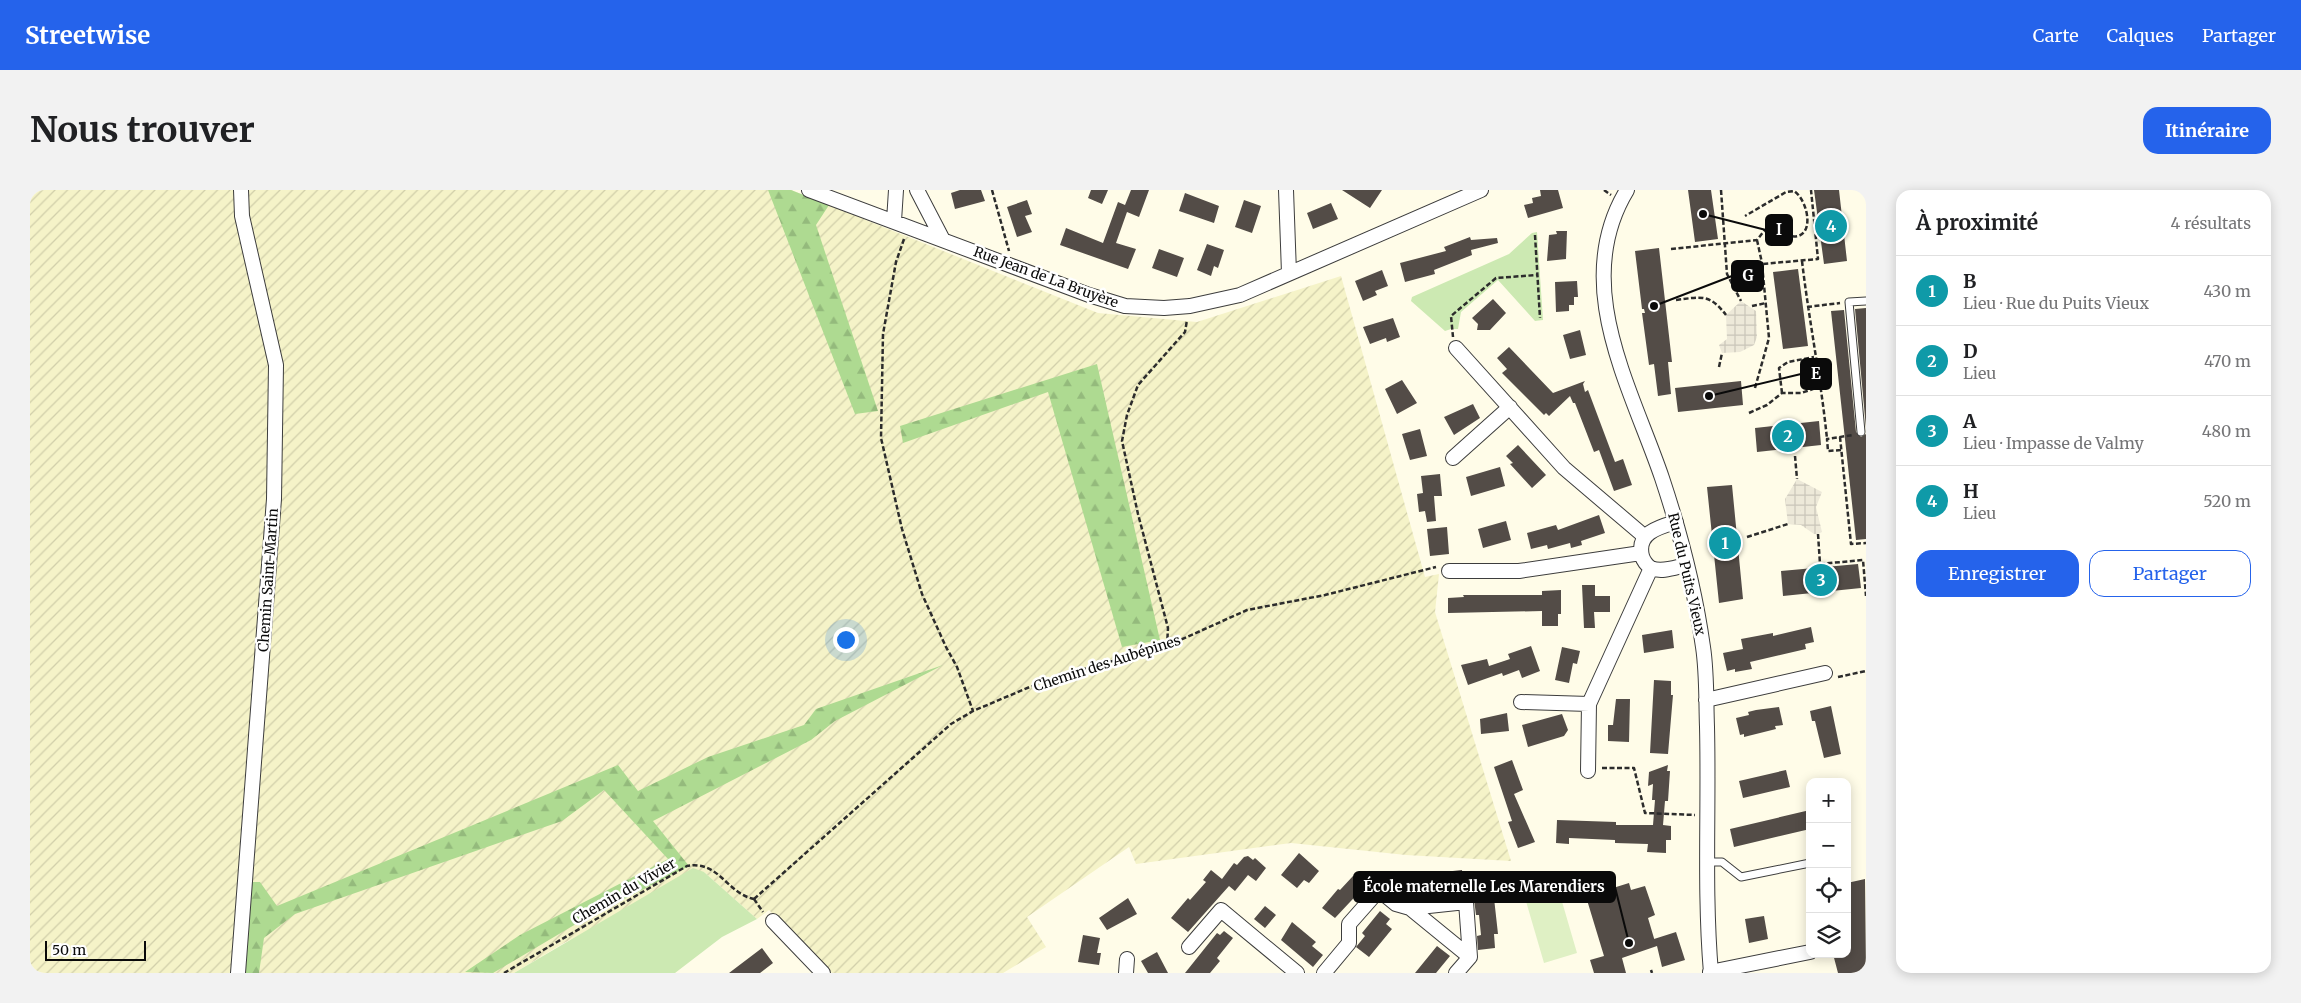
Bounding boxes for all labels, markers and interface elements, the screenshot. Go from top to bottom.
text: Streetwise [25,20,150,51]
text: Carte [2033,24,2079,47]
text: Calques [2107,24,2174,47]
text: Partager [2202,24,2276,47]
button: Itinéraire [2143,107,2271,154]
text: Nous trouver [30,108,255,152]
pin: 4 [1815,207,1847,245]
text: À proximité [1916,209,2038,236]
text: 4 résultats [2171,213,2251,233]
callout: I [1766,215,1792,245]
text: I [1776,220,1782,239]
street label: Rue Jean de La Bruyère [971,242,1121,312]
callout: G [1732,261,1763,291]
text: G [1743,266,1754,285]
text: B [1963,269,1976,293]
text: 1 [1928,281,1936,301]
text: 430 m [2204,281,2251,301]
text: Lieu · Rue du Puits Vieux [1963,293,2149,313]
text: D [1963,339,1978,363]
text: 2 [1927,351,1937,371]
text: 470 m [2204,351,2251,371]
callout: E [1801,359,1831,389]
text: Lieu [1963,363,1996,383]
text: E [1811,364,1821,383]
text: A [1963,409,1976,433]
pin: 2 [1772,417,1804,455]
text: 3 [1927,421,1937,441]
text: 480 m [2202,421,2251,441]
text: Lieu · Impasse de Valmy [1963,433,2144,453]
text: H [1963,479,1979,503]
text: 4 [1927,491,1937,511]
text: 520 m [2203,491,2251,511]
text: Lieu [1963,503,1996,523]
street label: Chemin Saint-Martin [254,508,282,652]
street label: Rue du Puits Vieux [1664,511,1710,638]
pin: 1 [1709,524,1741,562]
button: Enregistrer [1916,550,2079,597]
button: Partager [2089,550,2251,597]
pin: 3 [1805,561,1837,599]
your location [833,627,859,653]
street label: Chemin des Aubépines [1031,631,1183,695]
map controls [1806,778,1851,958]
button: + [1806,778,1851,823]
button: − [1806,823,1851,868]
street label: Chemin du Vivier [569,854,679,928]
button: locate [1806,868,1851,913]
callout: École maternelle Les Marendiers [1354,872,1615,902]
text: École maternelle Les Marendiers [1363,876,1605,896]
button: layers [1806,913,1851,958]
scale bar [45,938,146,961]
text: 50 m [52,941,86,959]

